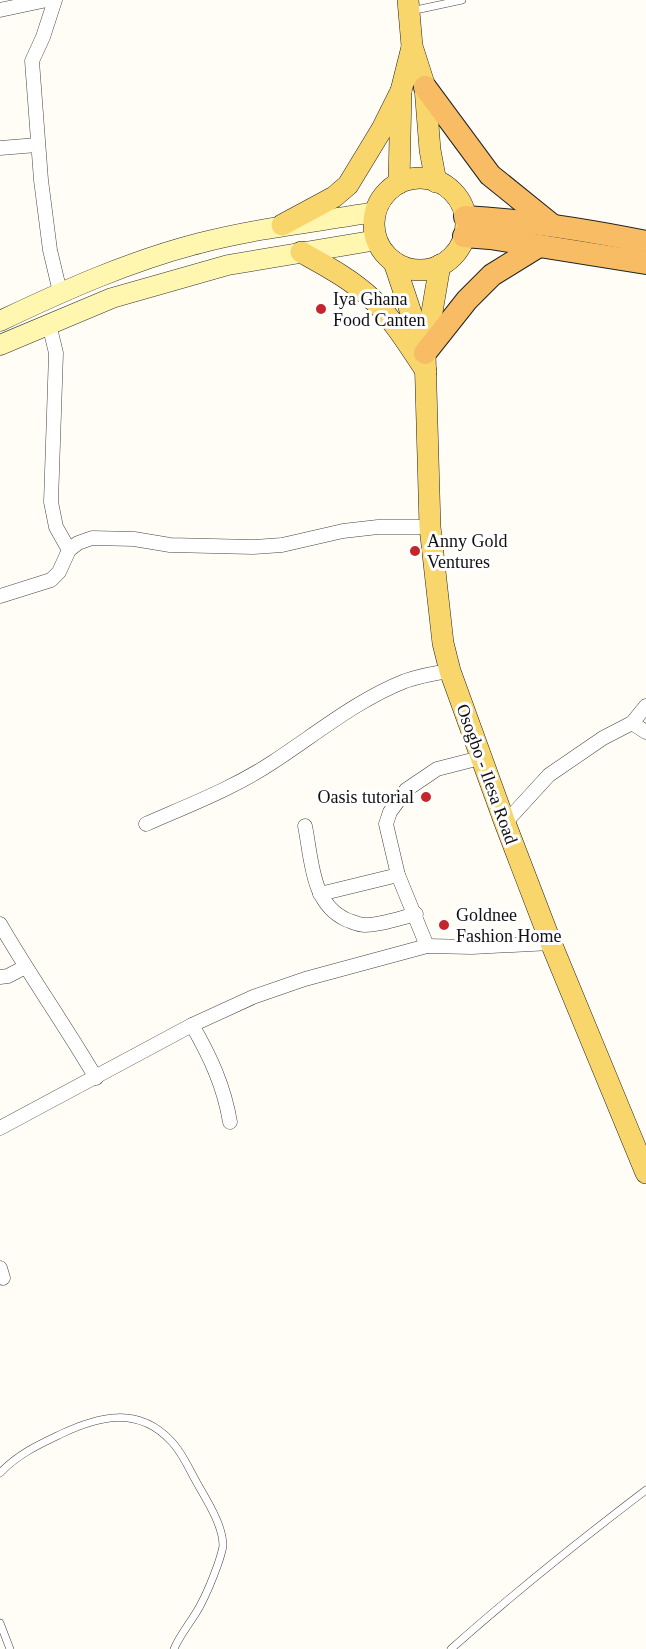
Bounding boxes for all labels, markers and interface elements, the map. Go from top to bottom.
place label: Iya Ghana Food Canten [333,289,426,330]
marker: Iya Ghana Food Canten [314,302,328,316]
place label: Anny Gold Ventures [427,531,508,572]
marker: Anny Gold Ventures [408,544,422,558]
street label: Osogbo - Ilesa Road [452,701,522,847]
place label: Oasis tutorial [318,787,414,807]
marker: Oasis tutorial [419,790,433,804]
place label: Goldnee Fashion Home [456,905,562,946]
marker: Goldnee Fashion Home [437,918,451,932]

